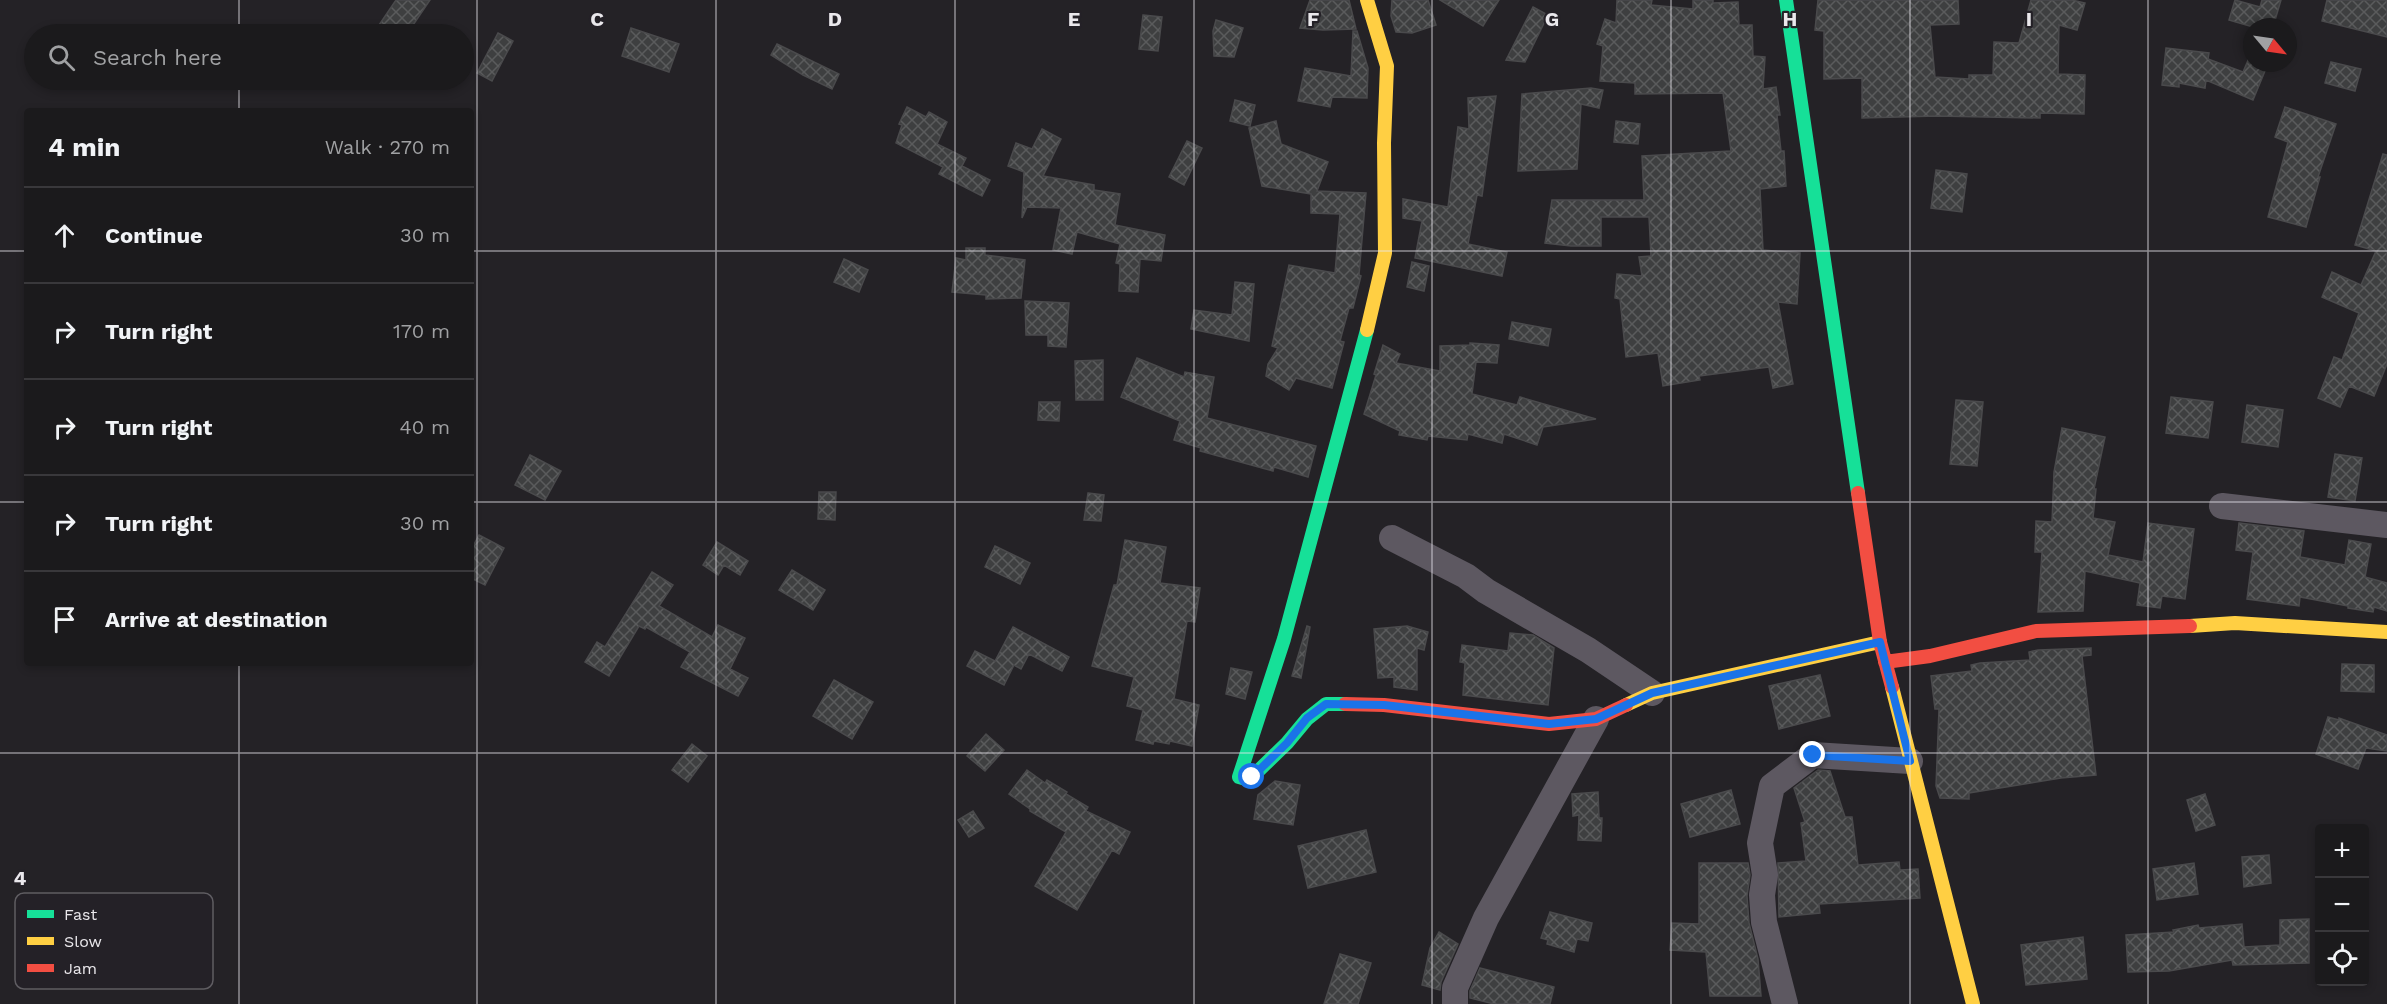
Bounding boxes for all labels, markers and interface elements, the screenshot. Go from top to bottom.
text: C [590,7,604,31]
text: D [828,7,842,31]
text: E [1068,7,1080,31]
text: F [1307,7,1319,31]
text: G [1545,7,1559,31]
text: H [1783,7,1797,31]
text: I [2026,7,2032,31]
north arrow [2243,18,2297,72]
search box [24,24,474,90]
icon: search [45,41,78,74]
text: Search here [93,45,222,70]
text: 4 min [48,132,120,162]
text: Walk · 270 m [325,135,450,159]
icon: ahead [48,219,81,252]
text: Continue [105,223,203,248]
text: 30 m [400,223,450,247]
icon: right [48,315,81,348]
text: Turn right [105,319,212,344]
text: 170 m [393,319,450,343]
icon: right [48,411,81,444]
text: Turn right [105,415,212,440]
text: 40 m [399,415,450,439]
icon: right [48,507,81,540]
text: Turn right [105,511,212,536]
text: 30 m [400,511,450,535]
icon: arrive [48,603,81,636]
text: Arrive at destination [105,607,328,632]
route end [1799,741,1825,767]
route start [1238,763,1264,789]
map controls [2315,824,2369,986]
button: + [2315,824,2369,878]
text: 4 [14,866,27,890]
button: − [2315,878,2369,932]
legend [15,893,213,989]
text: Fast [64,905,97,924]
text: Slow [64,932,102,951]
button: locate [2315,932,2369,986]
text: Jam [64,959,97,978]

